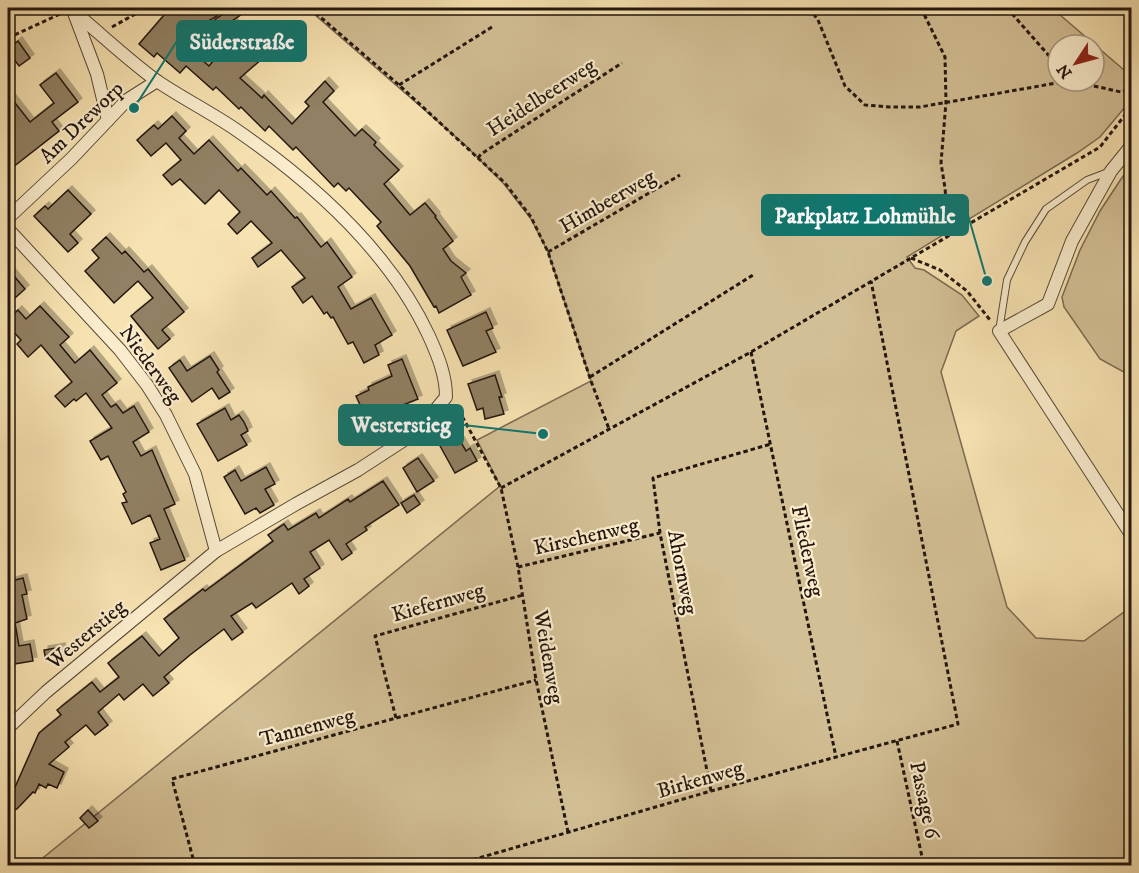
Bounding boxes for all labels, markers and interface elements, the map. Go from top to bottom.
callout: Süderstraße [177,21,306,61]
text: Süderstraße [190,29,294,56]
north arrow [1046,33,1106,93]
street label: Heidelbeerweg [482,53,601,143]
text: N [1053,60,1077,82]
street label: Am Dreworp [34,76,129,169]
street label: Himbeerweg [555,164,661,240]
callout: Parkplatz Lohmühle [762,195,968,235]
text: Parkplatz Lohmühle [774,203,956,230]
street label: Niederweg [113,320,188,409]
callout: Westerstieg [339,405,463,445]
text: Westerstieg [350,412,452,439]
street label: Fliederweg [785,503,830,600]
street label: Kirschenweg [531,512,642,562]
street label: Ahornweg [661,528,703,617]
street label: Kiefernweg [389,577,488,629]
street label: Westerstieg [41,594,132,676]
street label: Weidenweg [527,607,569,707]
street label: Tannenweg [257,703,358,753]
street label: Birkenweg [654,755,747,805]
street label: Passage 6 [903,759,945,842]

